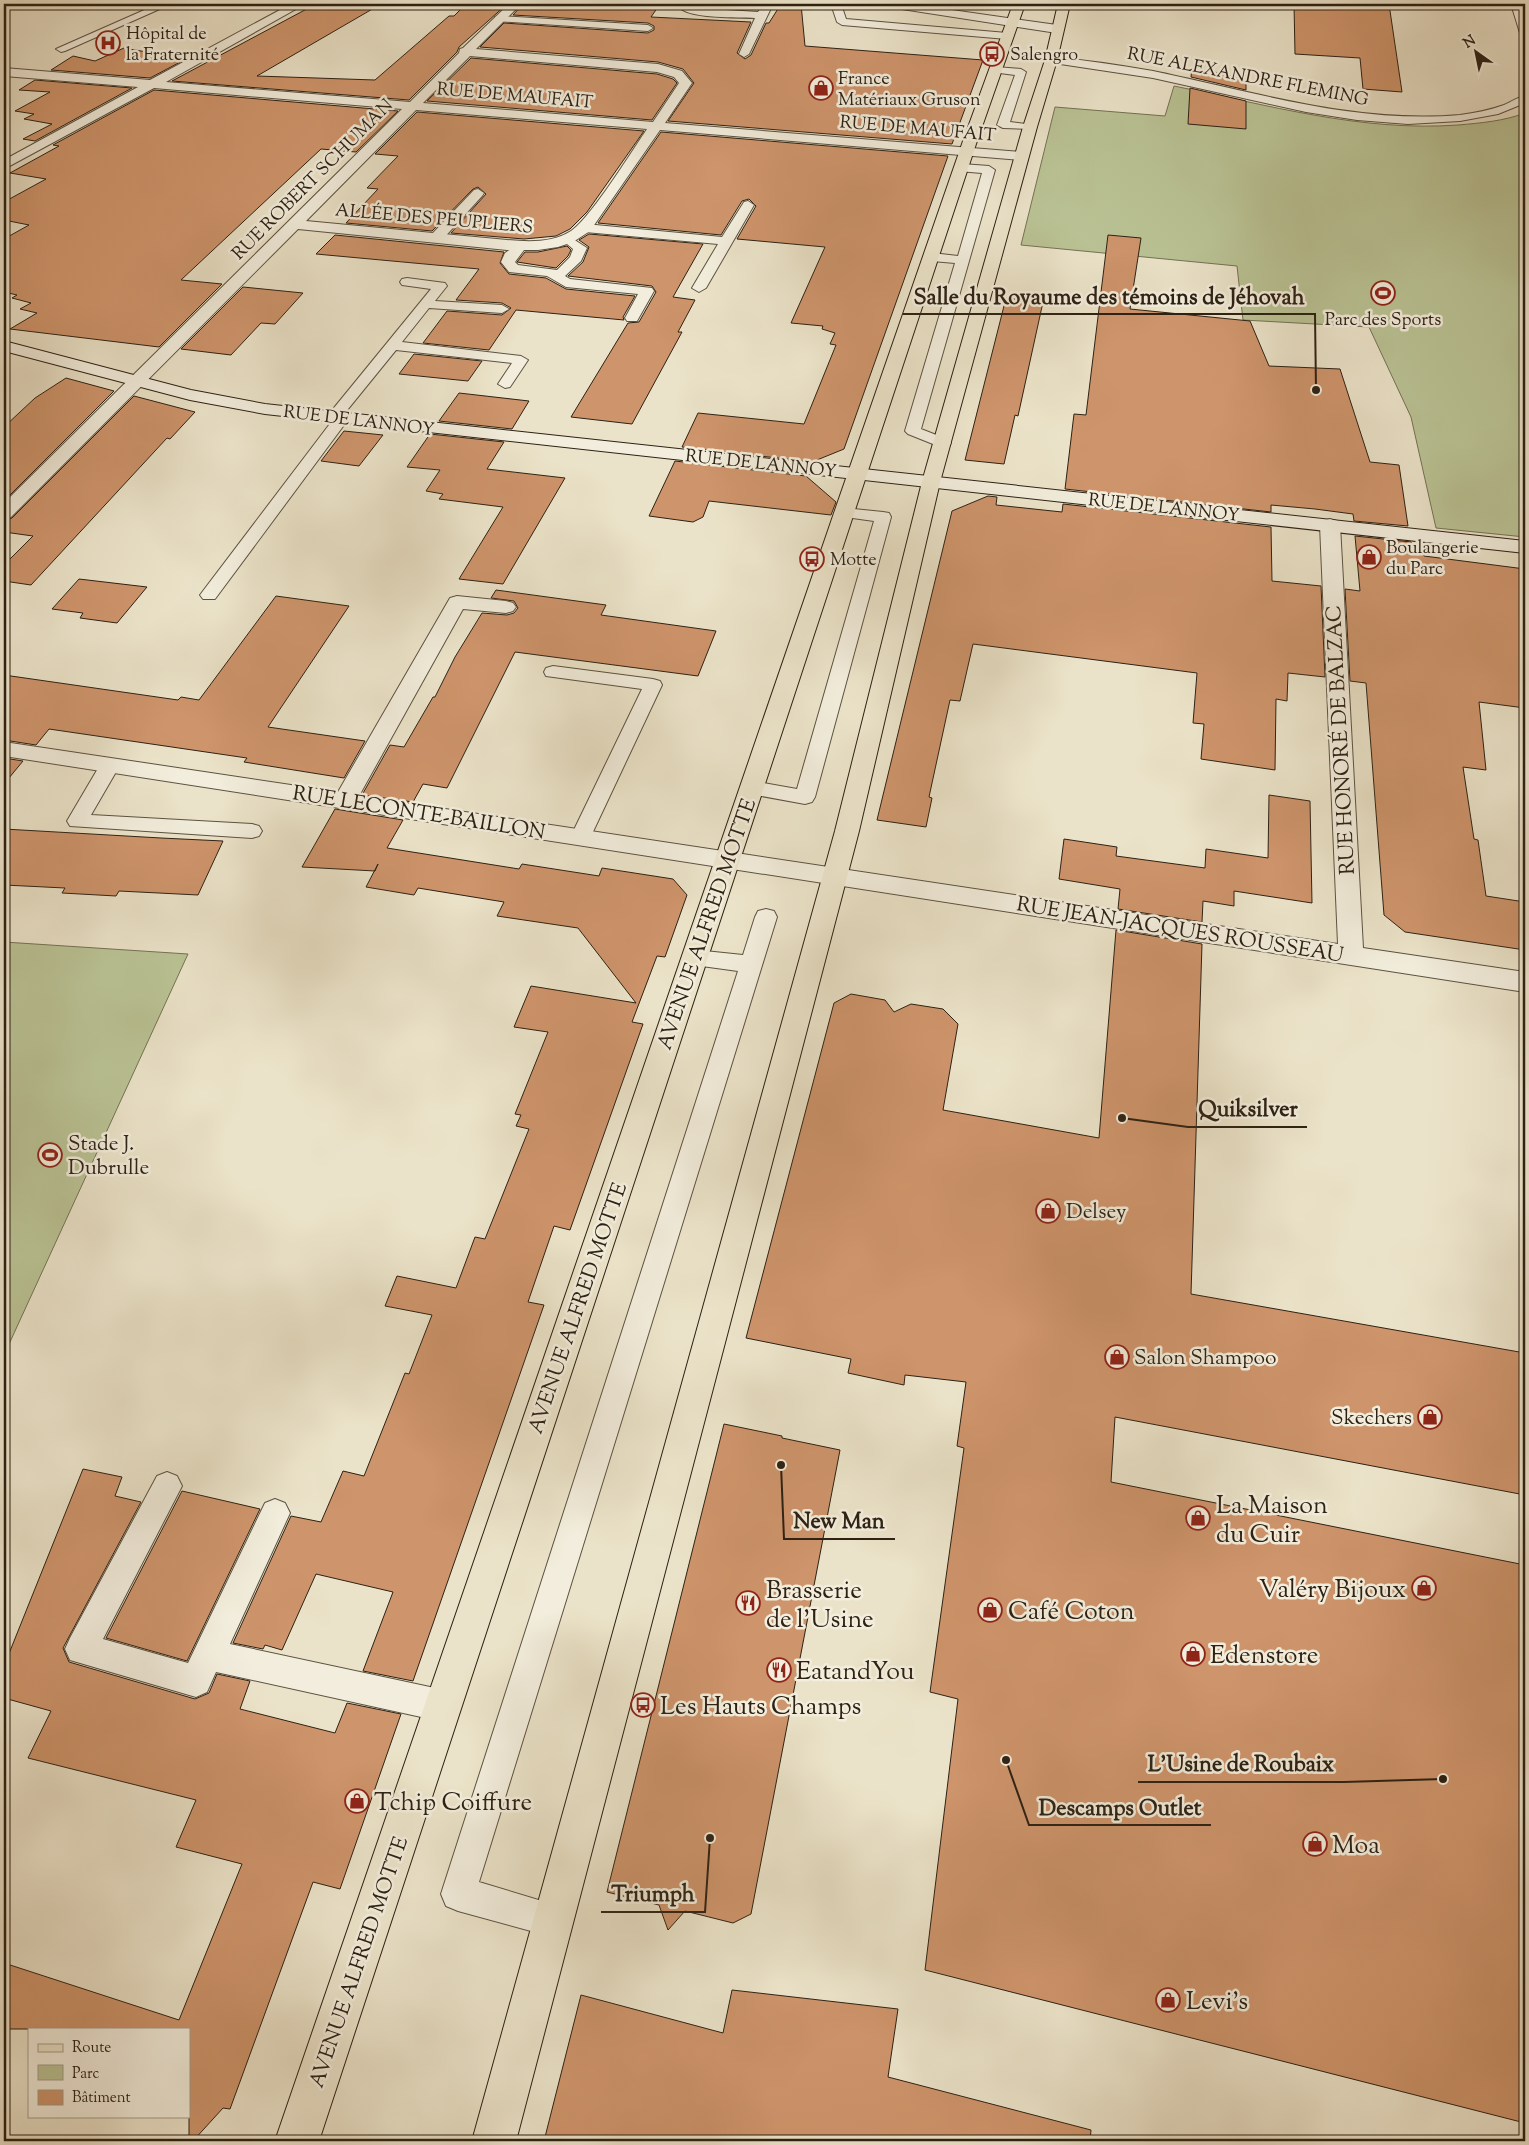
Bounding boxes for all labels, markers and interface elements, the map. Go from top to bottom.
place label: Hôpital de la Fraternité [126,22,219,69]
north arrow [1452,28,1502,78]
hospital icon: Hôpital de la Fraternité [95,30,121,56]
text: N [1460,31,1480,54]
bus stop icon: Salengro [979,41,1005,67]
street label: RUE ALEXANDRE FLEMING [1125,42,1371,114]
place label: Salengro [1010,43,1078,69]
place label: France Matériaux Gruson [838,67,981,114]
shop icon: France Matériaux Gruson [808,75,834,101]
street label: RUE DE MAUFAIT [435,77,595,117]
street label: RUE ROBERT SCHUMAN [227,94,400,267]
street label: RUE DE MAUFAIT [838,110,998,150]
street label: ALLÉE DES PEUPLIERS [334,198,534,242]
callout: Salle du Royaume des témoins de Jéhovah [903,277,1315,314]
sports icon: Parc des Sports [1370,280,1396,306]
text: Salle du Royaume des témoins de Jéhovah [913,283,1305,315]
place label: Parc des Sports [1325,308,1441,334]
street label: RUE DE LANNOY [282,400,436,444]
street label: RUE DE LANNOY [684,444,838,486]
street label: RUE DE LANNOY [1087,488,1241,530]
place label: Boulangerie du Parc [1386,536,1479,583]
shop icon: Boulangerie du Parc [1356,544,1382,570]
bus stop icon: Motte [799,546,825,572]
place label: Motte [830,548,877,574]
street label: RUE HONORÉ DE BALZAC [1320,604,1364,876]
street label: RUE LECONTE-BAILLON [290,779,547,849]
street label: AVENUE ALFRED MOTTE [651,795,765,1054]
street label: RUE JEAN-JACQUES ROUSSEAU [1014,890,1345,972]
callout: Quiksilver [1188,1090,1307,1127]
text: Quiksilver [1198,1095,1299,1127]
place label: Stade J. Dubrulle [68,1130,149,1184]
sports icon: Stade J. Dubrulle [37,1142,63,1168]
street label: AVENUE ALFRED MOTTE [522,1179,636,1438]
shop icon: Delsey [1035,1198,1061,1224]
place label: Delsey [1066,1198,1127,1228]
shop icon: Salon Shampoo [1104,1344,1130,1370]
place label: Salon Shampoo [1134,1344,1277,1374]
place label: Skechers [1331,1404,1412,1434]
shop icon: Skechers [1417,1404,1443,1430]
place label: La Maison du Cuir [1216,1489,1328,1554]
callout: New Man [784,1502,895,1539]
shop icon: La Maison du Cuir [1185,1505,1211,1531]
text: New Man [793,1507,885,1539]
place label: Valéry Bijoux [1259,1573,1406,1609]
place label: Brasserie de l'Usine [766,1574,874,1639]
shop icon: Valéry Bijoux [1411,1575,1437,1601]
restaurant icon: Brasserie de l'Usine [735,1590,761,1616]
place label: Café Coton [1008,1595,1135,1631]
shop icon: Café Coton [977,1597,1003,1623]
place label: Edenstore [1210,1639,1318,1675]
shop icon: Edenstore [1180,1641,1206,1667]
place label: EatandYou [796,1655,914,1691]
restaurant icon: EatandYou [766,1657,792,1683]
place label: Les Hauts Champs [660,1690,861,1726]
bus stop icon: Les Hauts Champs [630,1692,656,1718]
callout: L'Usine de Roubaix [1138,1745,1344,1782]
text: L'Usine de Roubaix [1148,1750,1334,1782]
place label: Tchip Coiffure [374,1786,532,1822]
shop icon: Tchip Coiffure [344,1788,370,1814]
callout: Descamps Outlet [1029,1788,1211,1825]
text: Descamps Outlet [1039,1794,1202,1826]
place label: Moa [1332,1829,1380,1865]
shop icon: Moa [1302,1831,1328,1857]
street label: AVENUE ALFRED MOTTE [303,1833,417,2092]
callout: Triumph [601,1875,705,1912]
text: Triumph [611,1880,695,1912]
place label: Levi's [1186,1985,1248,2021]
shop icon: Levi's [1155,1987,1181,2013]
legend [28,2028,190,2118]
text: Route [72,2038,111,2059]
text: Parc [72,2064,100,2085]
text: Bâtiment [72,2088,131,2109]

